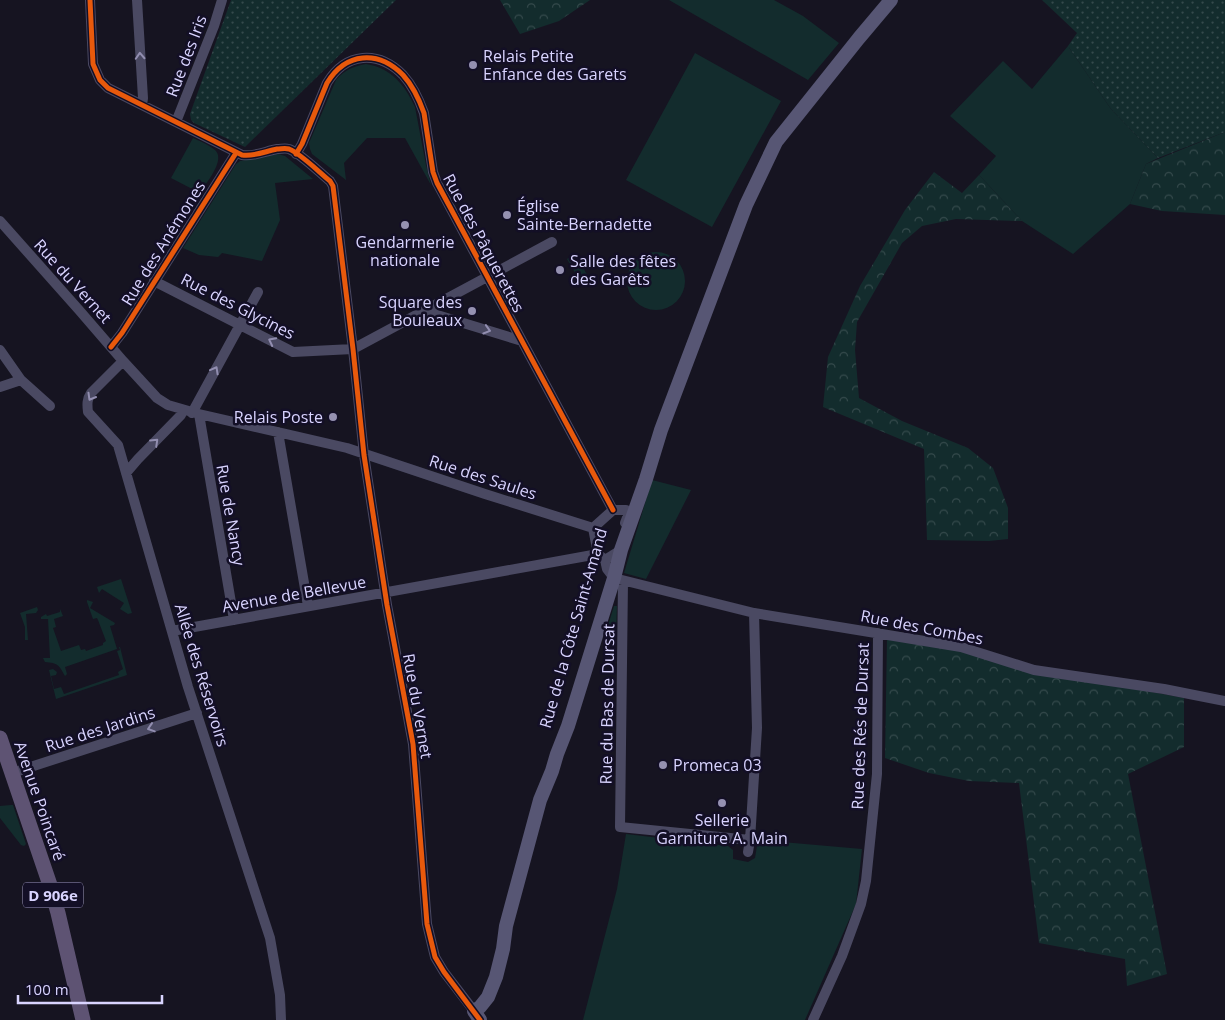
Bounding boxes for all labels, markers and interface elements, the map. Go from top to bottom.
street label: Rue des Iris [160,12,212,100]
place label: Relais Petite Enfance des Garets [483,45,627,85]
one-way arrow [135,52,146,60]
marker: Relais Petite Enfance des Garets [467,59,479,71]
street label: Rue des Pâquerettes [438,170,530,316]
street label: Rue des Anémones [116,176,210,310]
place label: Église Sainte-Bernadette [517,195,652,235]
marker: Église Sainte-Bernadette [501,209,513,221]
marker: Gendarmerie nationale [399,219,411,231]
place label: Gendarmerie nationale [355,231,455,271]
street label: Rue du Vernet [29,234,117,328]
place label: Salle des fêtes des Garêts [570,250,676,290]
marker: Salle des fêtes des Garêts [554,264,566,276]
street label: Rue des Glycines [177,268,299,344]
place label: Square des Bouleaux [379,291,463,331]
marker: Square des Bouleaux [466,305,478,317]
one-way arrow [482,325,491,335]
one-way arrow [268,337,277,347]
one-way arrow [209,366,219,375]
one-way arrow [87,391,97,400]
place label: Relais Poste [234,406,323,428]
marker: Relais Poste [327,411,339,423]
one-way arrow [149,439,158,448]
street label: Rue des Saules [427,449,539,505]
street label: Rue de Nancy [211,463,251,568]
street label: Rue de la Côte Saint-Amand [534,525,612,731]
street label: Avenue de Bellevue [220,570,368,618]
street label: Allée des Réservoirs [170,601,234,749]
street label: Rue des Combes [859,604,985,650]
street label: Rue du Bas de Dursat [595,623,619,785]
street label: Rue des Rés de Dursat [846,642,874,810]
street label: Rue du Vernet [398,652,438,760]
street label: Rue des Jardins [42,701,158,757]
one-way arrow [147,723,155,733]
street label: Avenue Poincaré [9,738,71,864]
place label: Promeca 03 [673,754,762,776]
marker: Promeca 03 [657,759,669,771]
marker: Sellerie Garniture A. Main [716,797,728,809]
place label: Sellerie Garniture A. Main [656,809,788,849]
road number: D 906e [23,882,83,908]
scale bar [18,972,161,1004]
text: 100 m [25,979,69,999]

